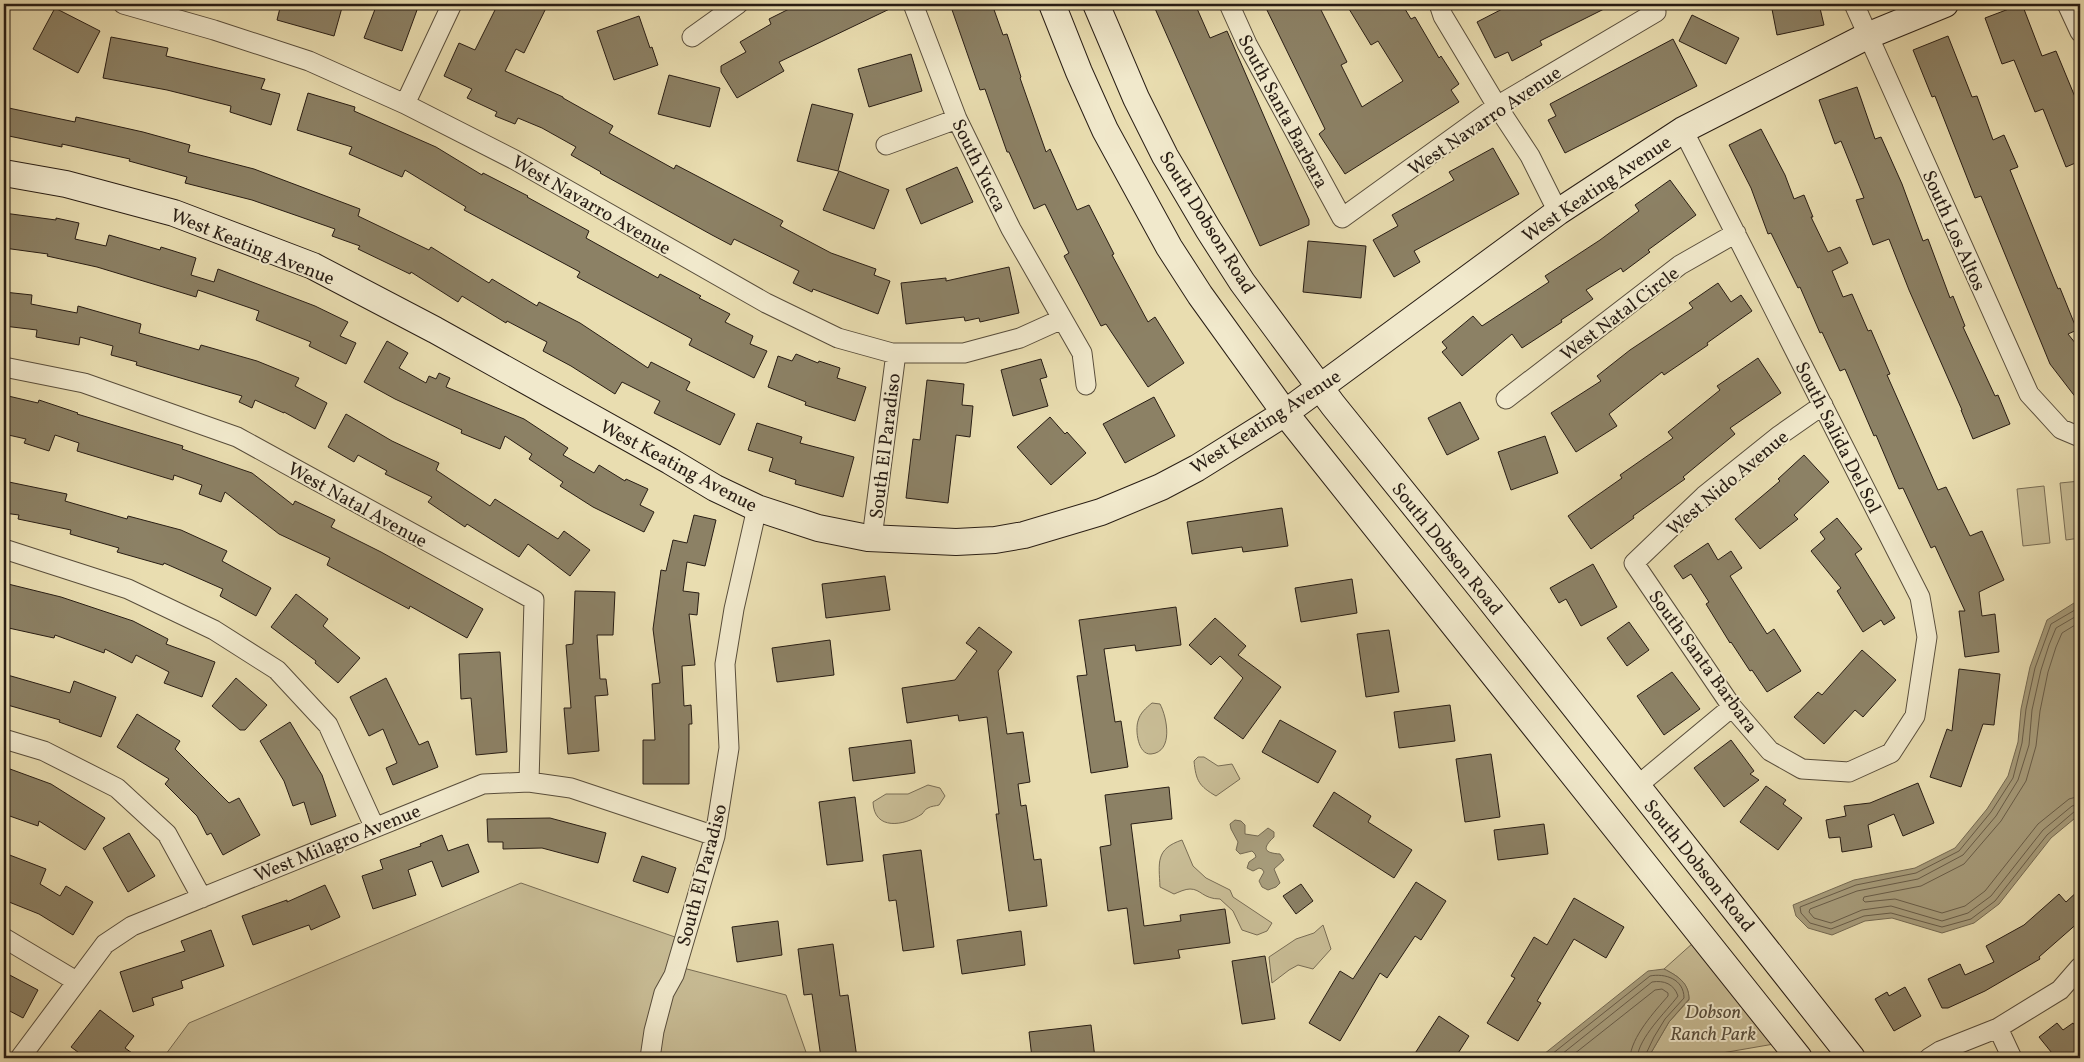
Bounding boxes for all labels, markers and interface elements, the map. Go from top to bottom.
street label: South Santa Barbara [1231,30,1334,193]
street label: West Navarro Avenue [1403,61,1567,183]
street label: South Yucca [944,115,1012,217]
street label: West Keating Avenue [1517,130,1677,249]
street label: South Dobson Road [1152,147,1261,299]
street label: West Navarro Avenue [507,150,675,262]
street label: South Los Altos [1915,166,1991,295]
street label: West Keating Avenue [166,203,338,293]
street label: West Natal Circle [1555,261,1685,368]
street label: South Salida Del Sol [1788,358,1887,518]
street label: West Keating Avenue [1186,364,1346,481]
street label: South El Paradiso [864,372,908,521]
street label: West Keating Avenue [595,414,761,519]
street label: West Nido Avenue [1662,425,1795,542]
street label: West Natal Avenue [282,457,432,555]
street label: South Dobson Road [1385,478,1508,621]
street label: South Santa Barbara [1642,585,1763,739]
street label: South Dobson Road [1637,795,1760,938]
street label: West Milagro Avenue [251,799,425,889]
street label: South El Paradiso [671,801,734,950]
park label: Dobson Ranch Park [1670,1000,1756,1048]

